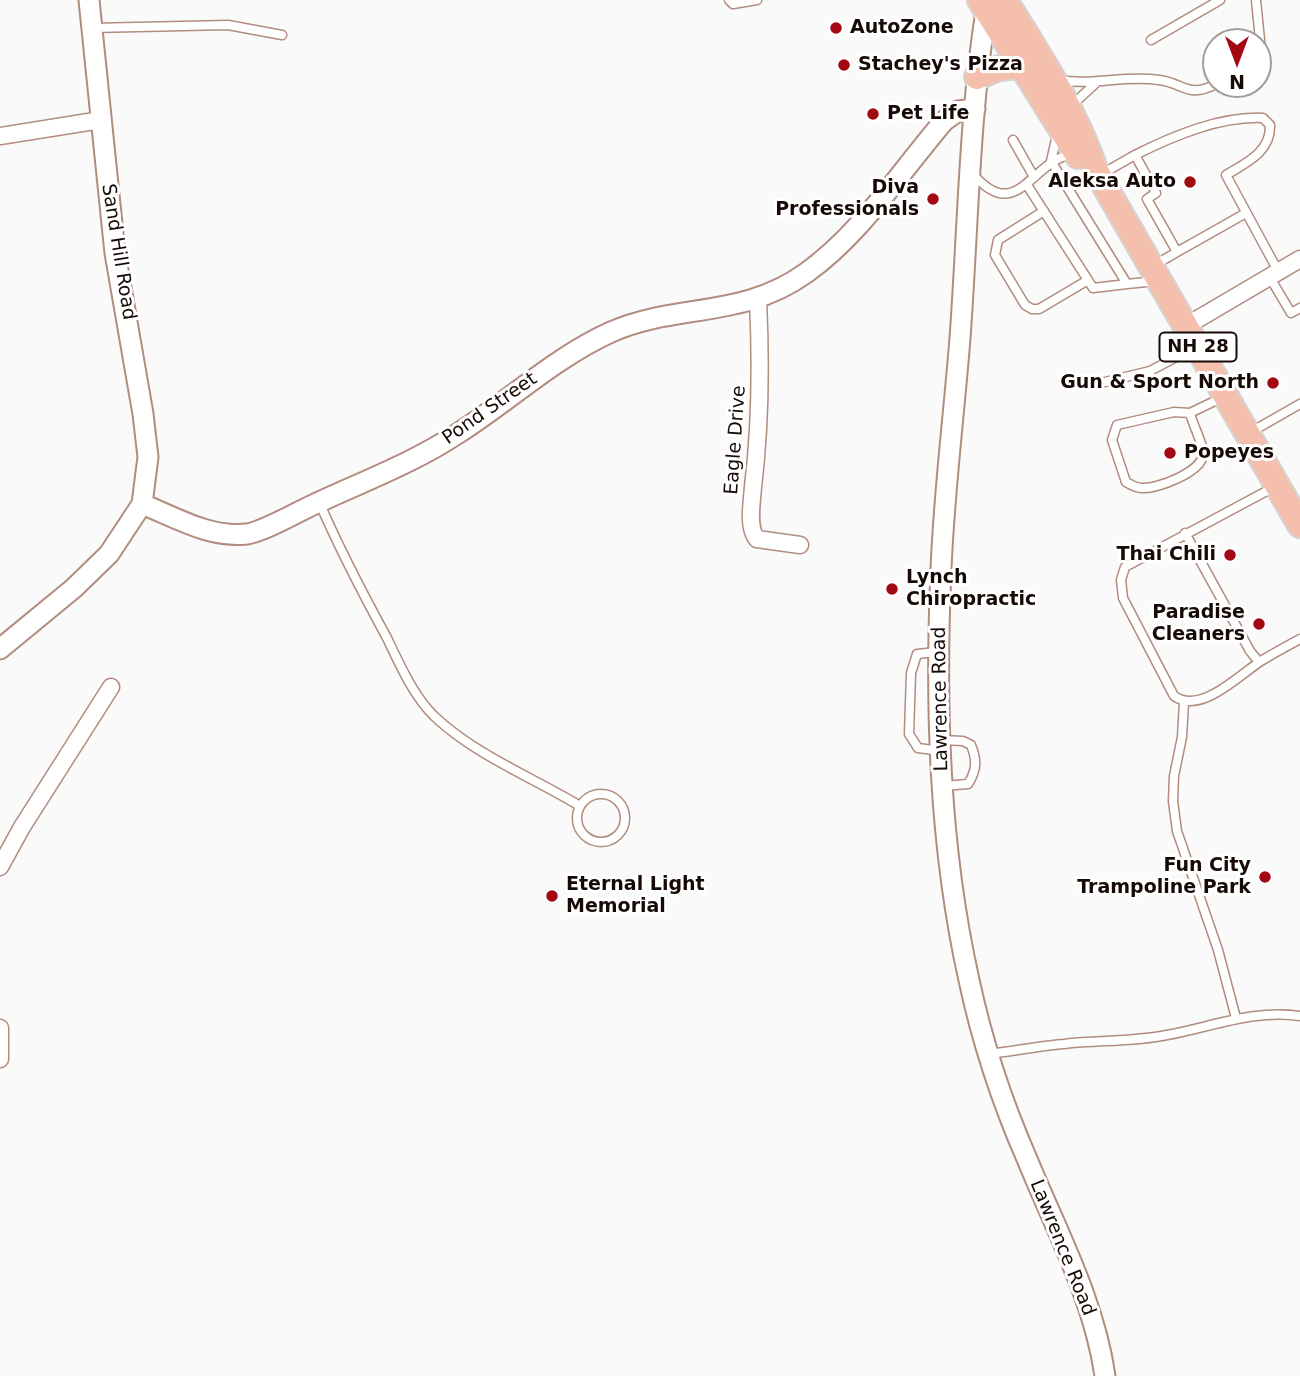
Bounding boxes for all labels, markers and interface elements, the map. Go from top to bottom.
place label: AutoZone [850,17,954,39]
marker: AutoZone [828,20,844,36]
north arrow [1202,28,1272,98]
place label: Stachey's Pizza [858,54,1023,76]
marker: Stachey's Pizza [836,57,852,73]
text: N [1229,71,1245,93]
place label: Pet Life [887,103,969,125]
marker: Pet Life [865,106,881,122]
place label: Aleksa Auto [1048,171,1176,193]
marker: Aleksa Auto [1182,174,1198,190]
place label: Diva Professionals [775,177,919,221]
street label: Sand Hill Road [96,182,140,322]
marker: Diva Professionals [925,191,941,207]
road number: NH 28 [1160,332,1236,362]
street label: Pond Street [438,368,542,450]
place label: Gun & Sport North [1060,372,1259,394]
marker: Gun & Sport North [1265,375,1281,391]
street label: Eagle Drive [721,385,751,495]
place label: Popeyes [1184,442,1274,464]
marker: Popeyes [1162,445,1178,461]
place label: Thai Chili [1117,544,1216,566]
marker: Thai Chili [1222,547,1238,563]
place label: Lynch Chiropractic [906,567,1036,611]
marker: Lynch Chiropractic [884,581,900,597]
place label: Paradise Cleaners [1152,602,1245,646]
marker: Paradise Cleaners [1251,616,1267,632]
street label: Lawrence Road [928,626,954,772]
place label: Fun City Trampoline Park [1077,855,1251,899]
marker: Fun City Trampoline Park [1257,869,1273,885]
place label: Eternal Light Memorial [566,874,705,918]
marker: Eternal Light Memorial [544,888,560,904]
street label: Lawrence Road [1024,1177,1100,1319]

